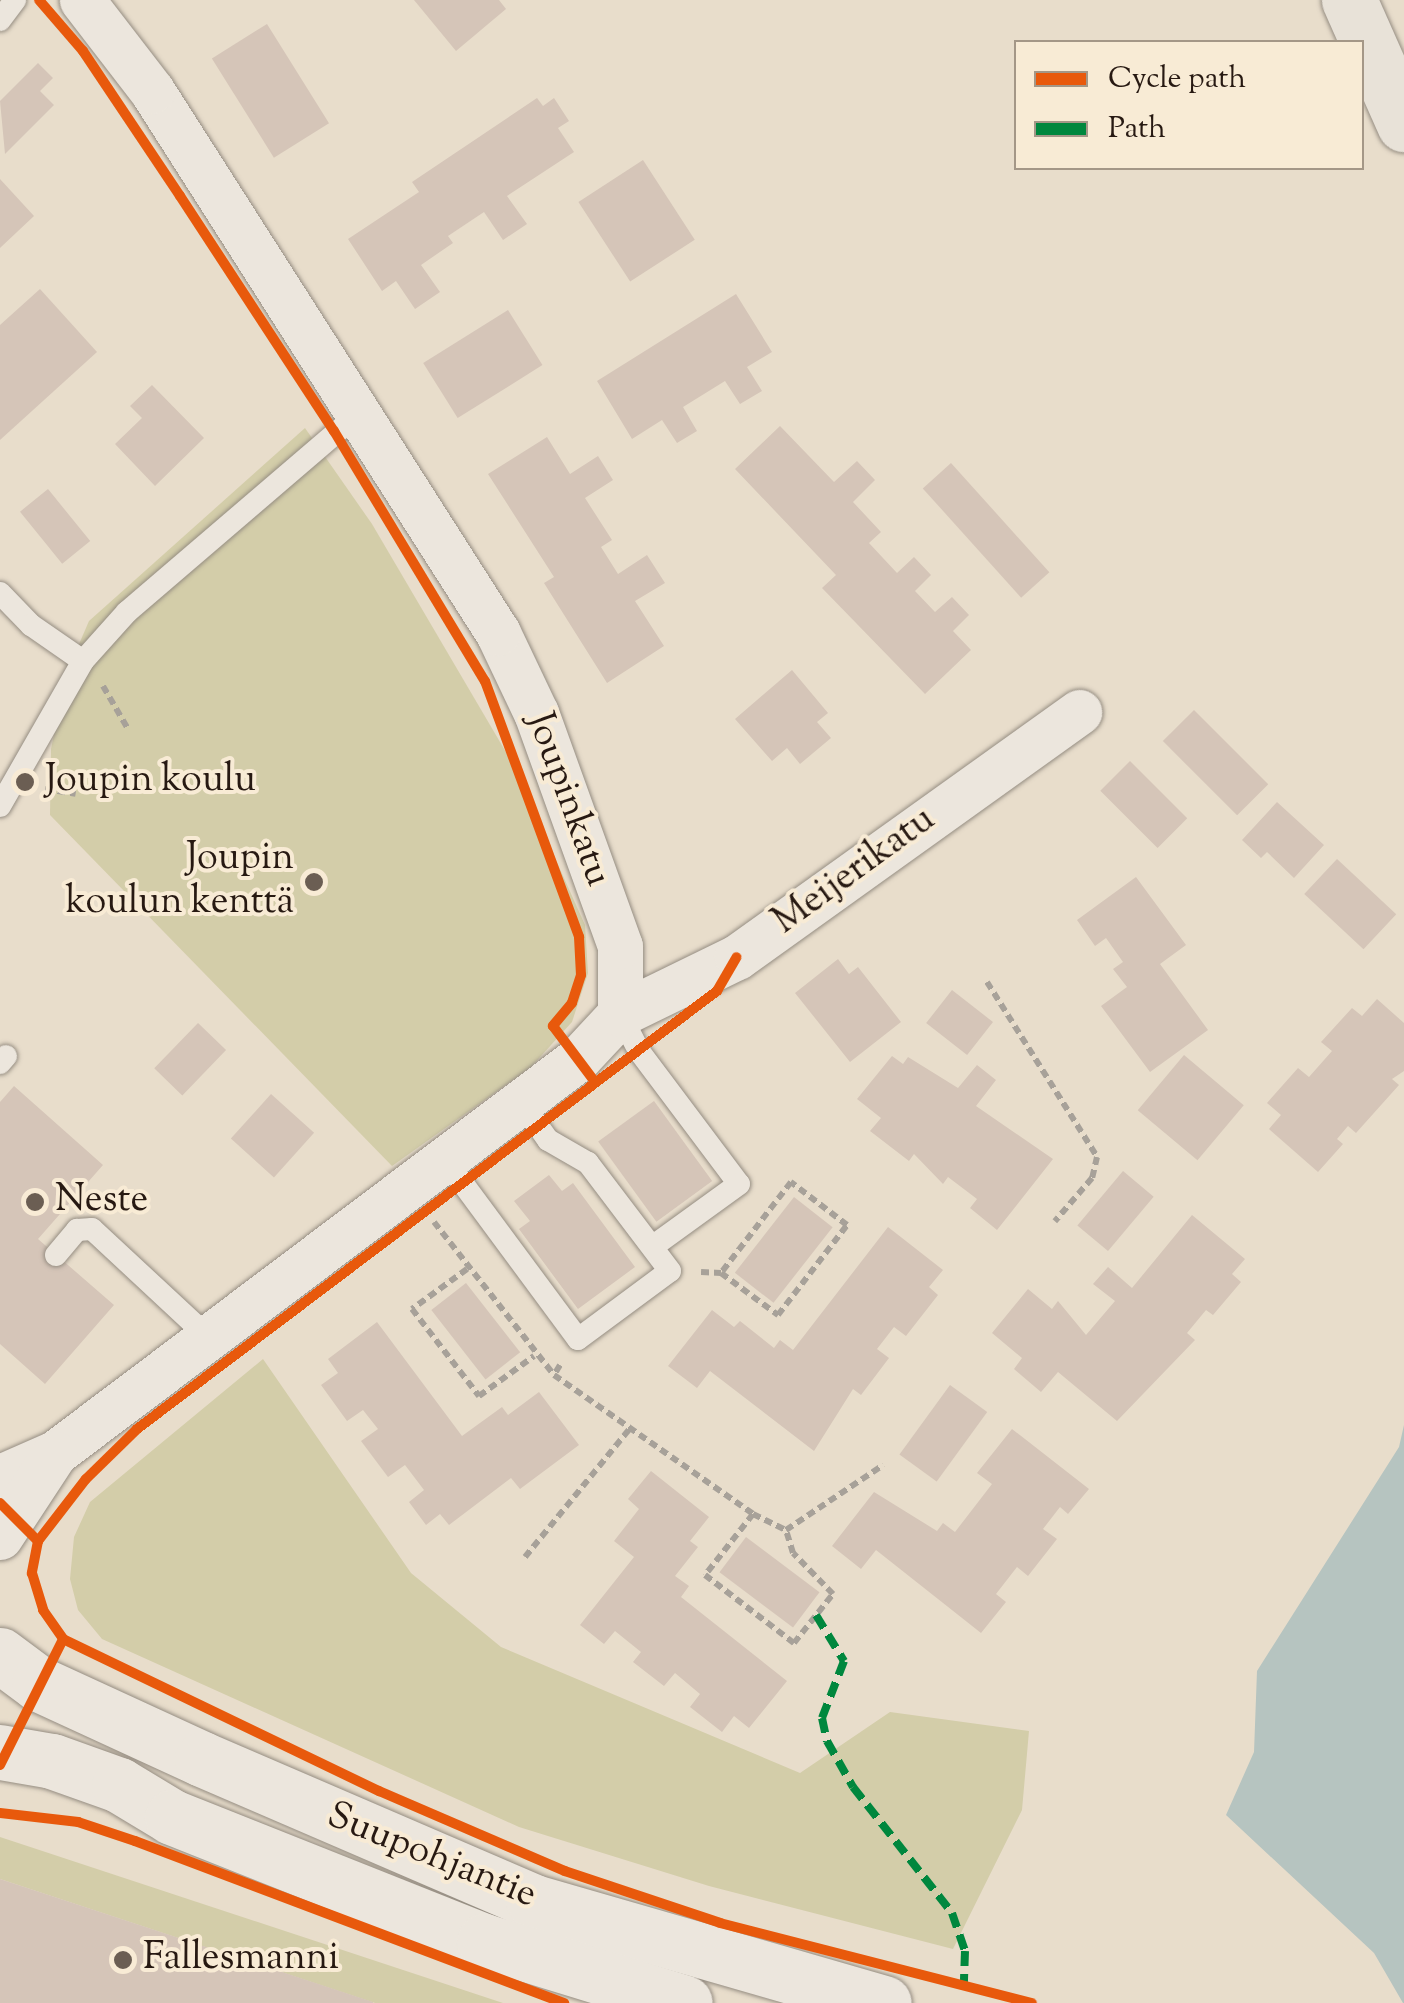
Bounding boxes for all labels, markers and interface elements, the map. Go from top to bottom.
legend [1014,40,1364,170]
text: Cycle path [1108,58,1246,101]
text: Path [1108,108,1166,151]
street label: Joupinkatu [515,707,619,893]
place label: Joupin koulu [45,759,256,805]
marker: Joupin koulu [14,771,36,793]
street label: Meijerikatu [765,798,945,946]
place label: Joupin koulun kenttä [65,837,294,926]
marker: Joupin koulun kenttä [303,871,325,893]
place label: Neste [55,1179,148,1225]
marker: Neste [24,1191,46,1213]
street label: Suupohjantie [320,1794,542,1920]
place label: Fallesmanni [143,1937,339,1983]
marker: Fallesmanni [112,1949,134,1971]

